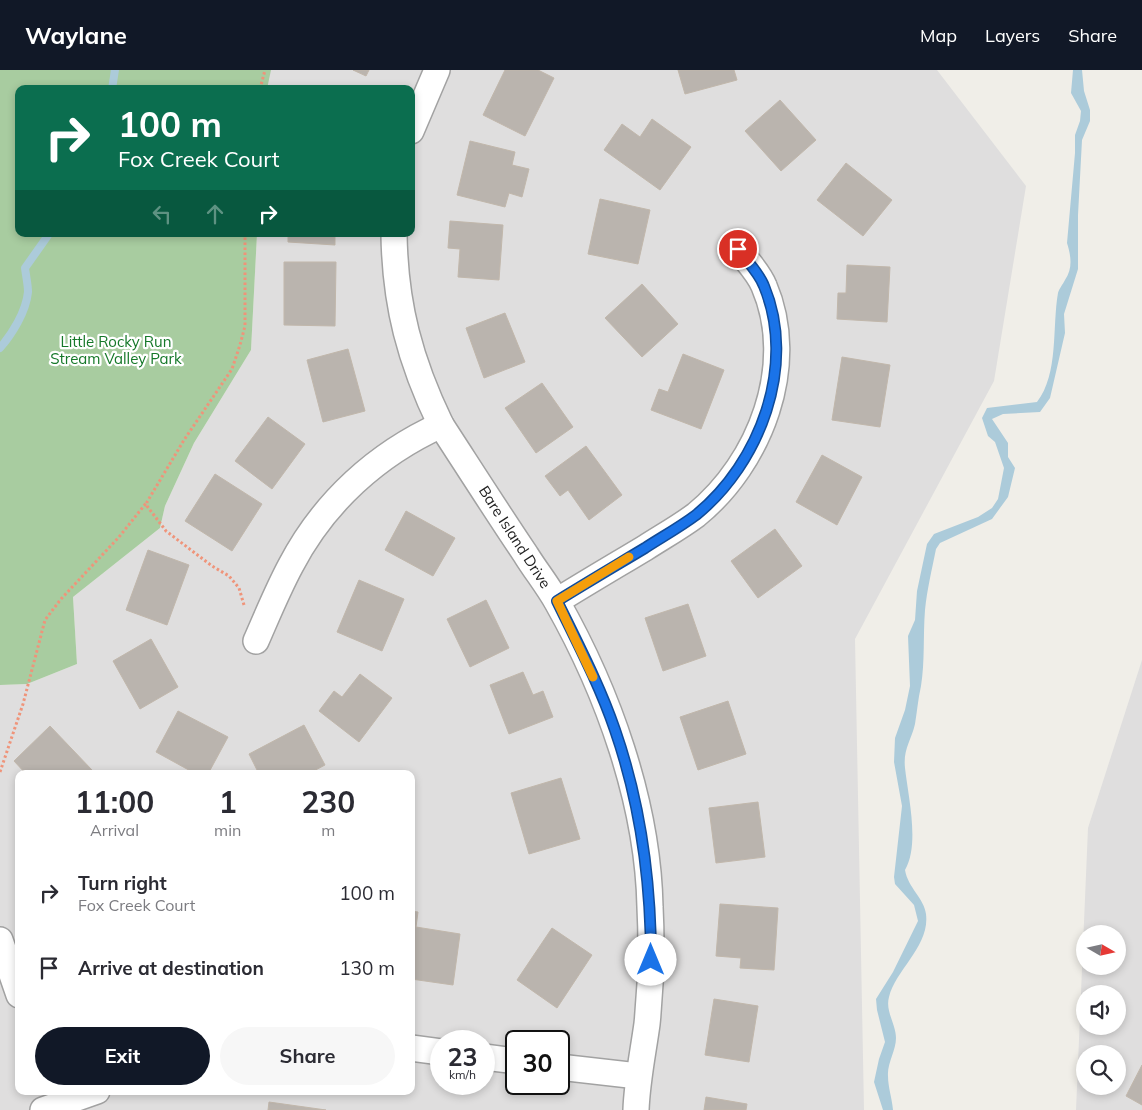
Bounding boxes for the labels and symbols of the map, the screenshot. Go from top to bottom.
pin [717,228,759,270]
park label: Little Rocky Run Stream Valley Park [50,332,182,368]
street label: Bare Island Drive [475,482,555,592]
north arrow [1076,925,1126,975]
position arrow [624,933,676,985]
speed limit sign: 30 [505,1030,570,1095]

